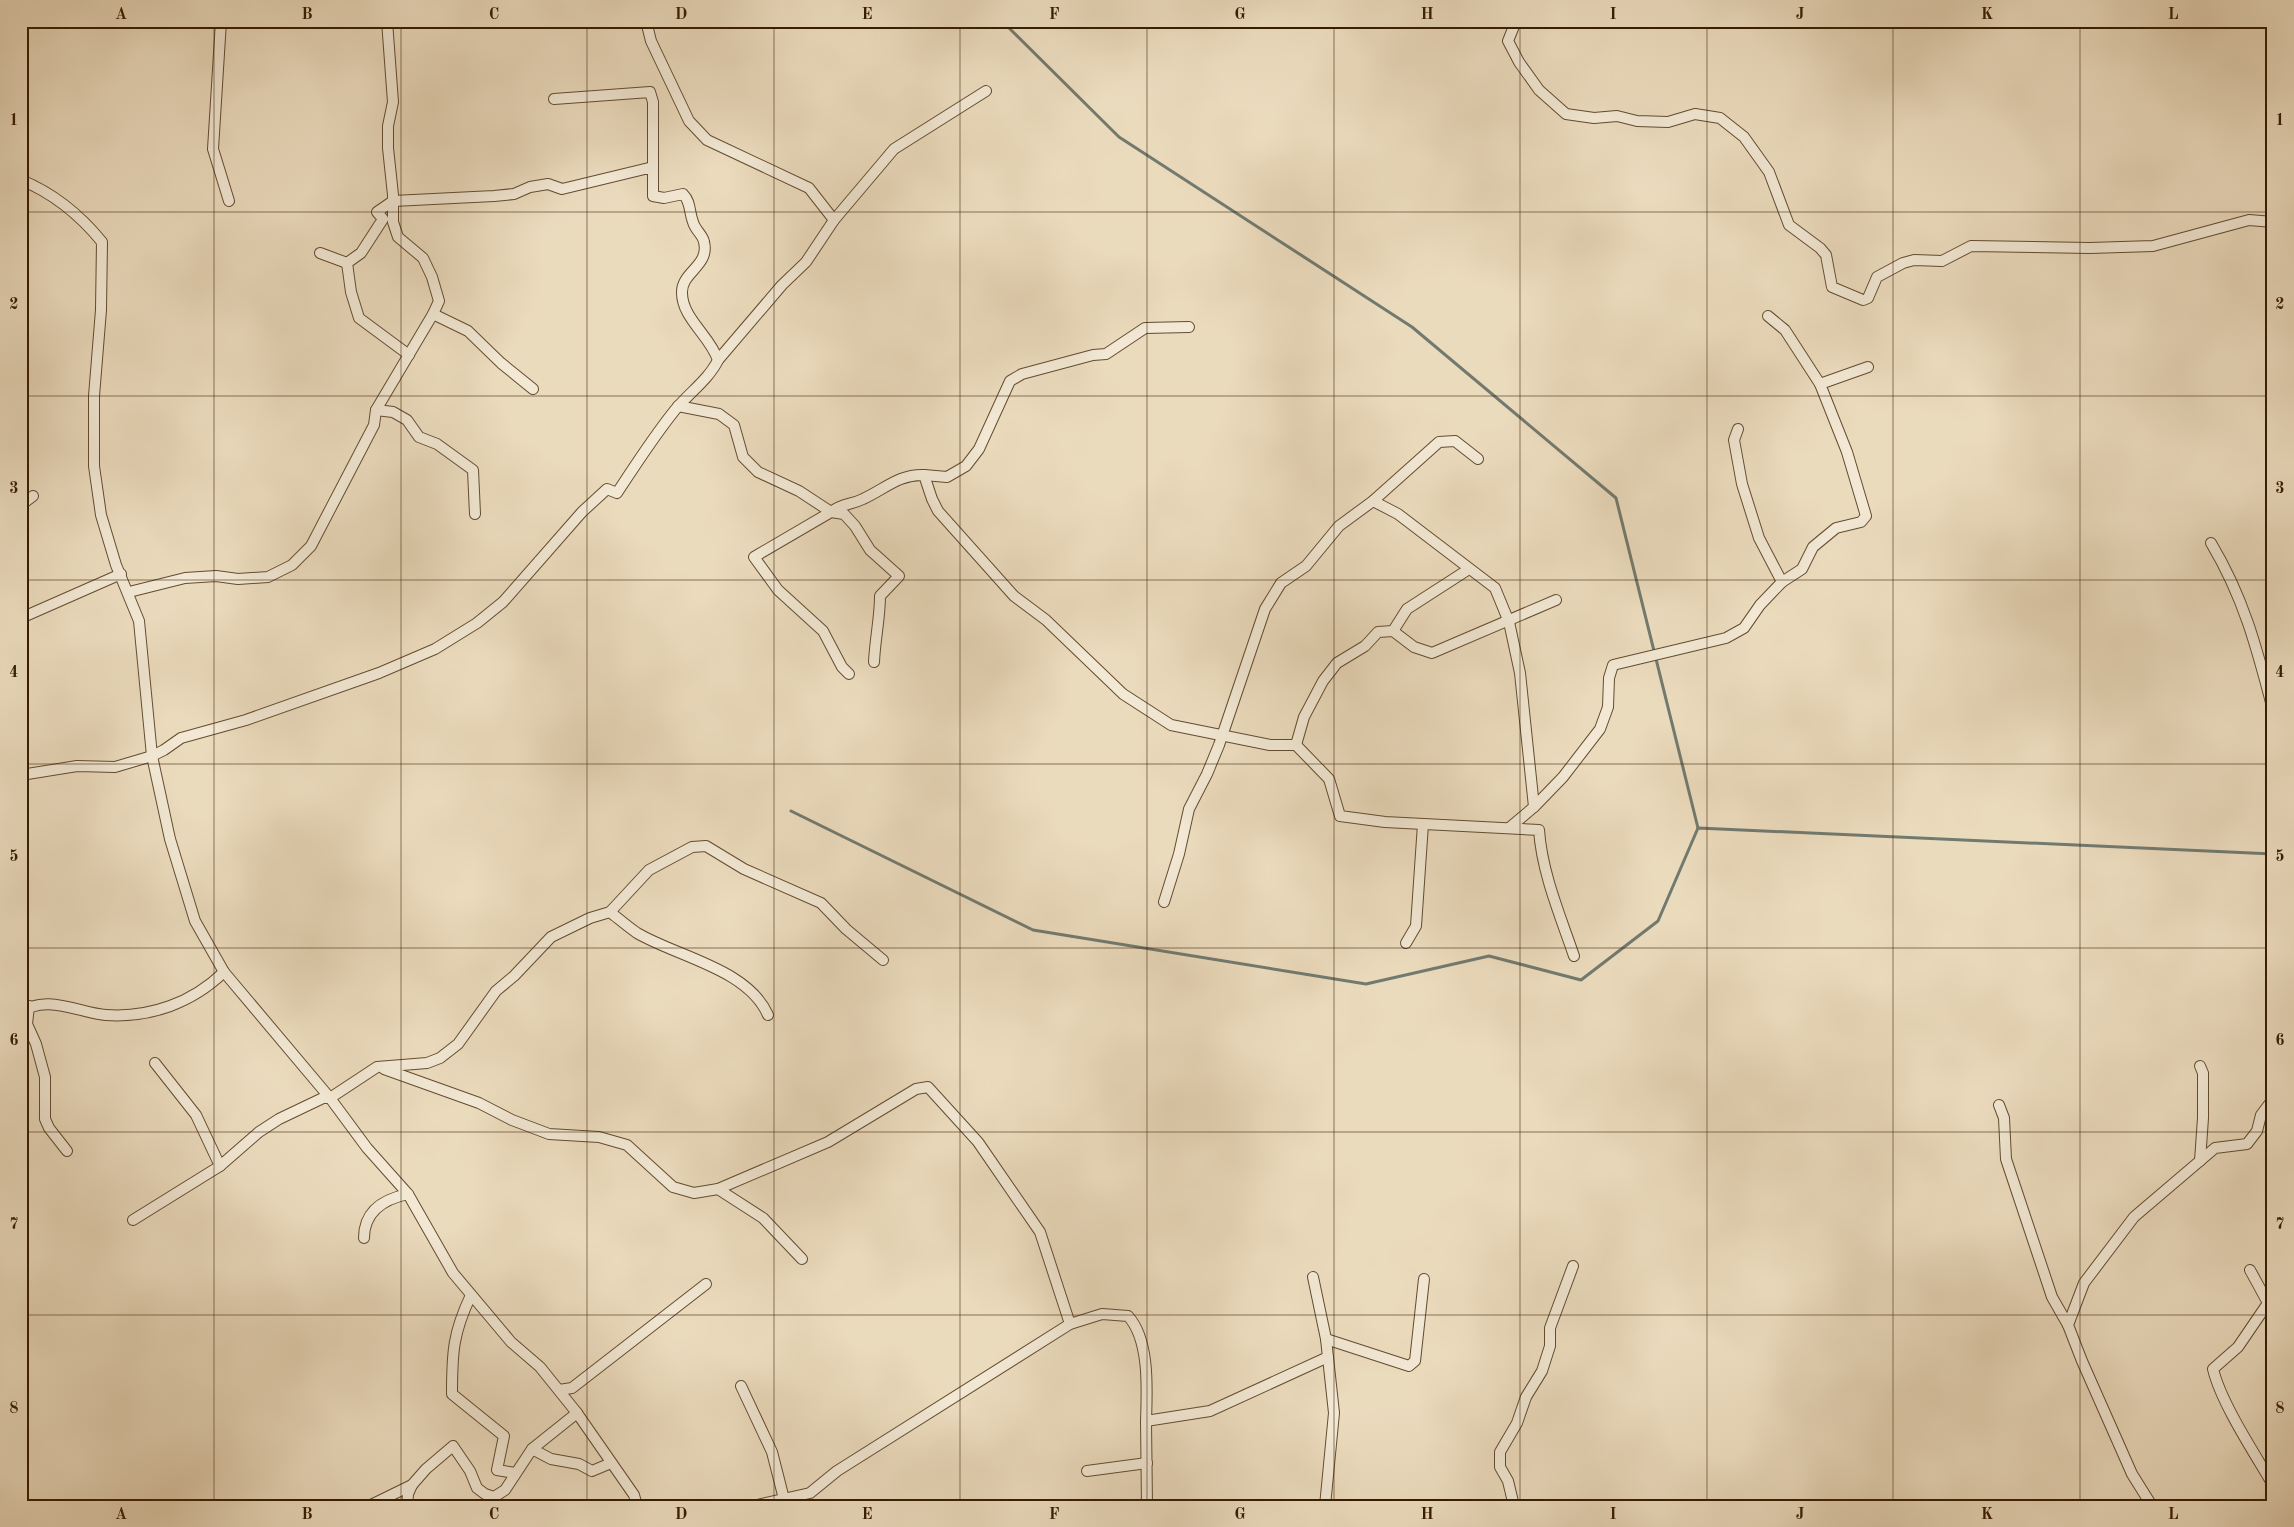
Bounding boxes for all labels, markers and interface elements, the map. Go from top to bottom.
text: A [115,7,127,23]
text: B [301,7,313,23]
text: C [489,7,499,23]
text: D [675,7,687,23]
text: E [861,7,873,23]
text: F [1049,7,1060,23]
text: G [1234,7,1246,23]
text: H [1420,7,1434,23]
text: I [1609,7,1617,23]
text: J [1796,7,1805,23]
text: K [1981,7,1993,23]
text: L [2168,7,2179,23]
text: 1 [9,113,19,129]
text: 1 [2275,113,2285,129]
text: 2 [9,297,19,313]
text: 2 [2275,297,2285,313]
text: 3 [9,481,19,497]
text: 3 [2275,481,2285,497]
text: 4 [9,665,19,681]
text: 4 [2275,665,2285,681]
text: 5 [9,849,19,865]
text: 5 [2275,849,2285,865]
text: 6 [9,1033,19,1049]
text: 6 [2275,1033,2285,1049]
text: 7 [9,1217,19,1233]
text: 7 [2275,1217,2285,1233]
text: 8 [9,1401,19,1417]
text: 8 [2275,1401,2285,1417]
text: A [115,1507,127,1523]
text: B [301,1507,313,1523]
text: C [489,1507,499,1523]
text: D [675,1507,687,1523]
text: E [861,1507,873,1523]
text: F [1049,1507,1060,1523]
text: G [1234,1507,1246,1523]
text: H [1420,1507,1434,1523]
text: I [1609,1507,1617,1523]
text: J [1796,1507,1805,1523]
text: K [1981,1507,1993,1523]
text: L [2168,1507,2179,1523]

